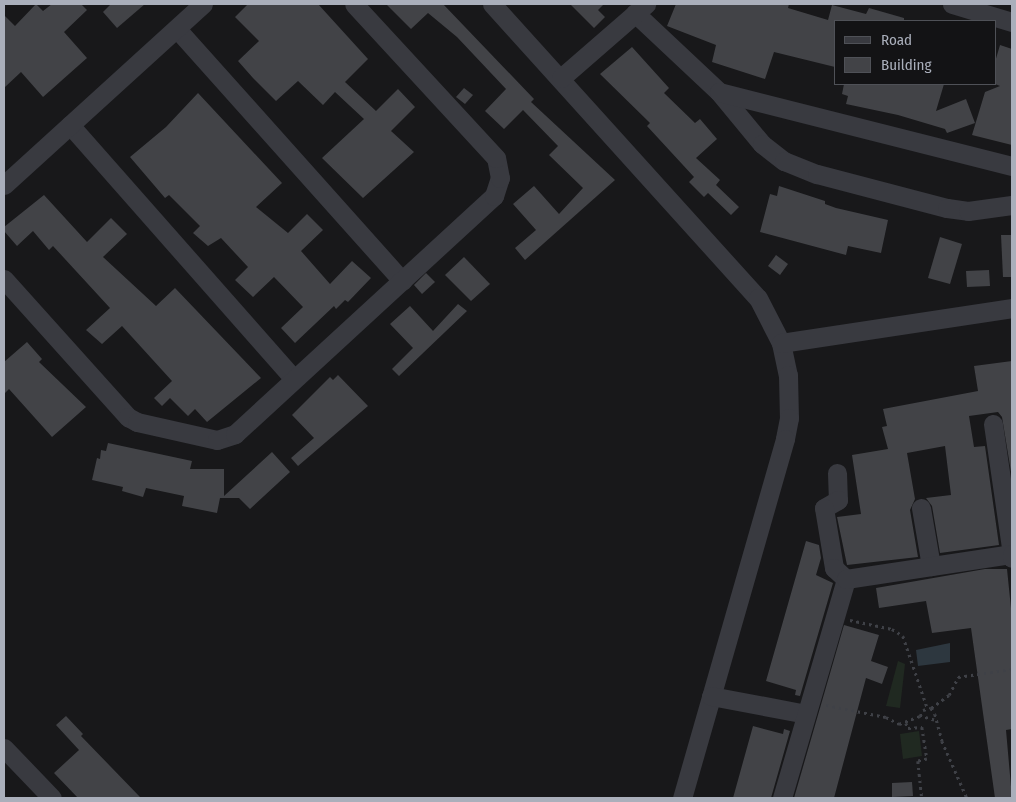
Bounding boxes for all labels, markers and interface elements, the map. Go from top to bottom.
legend [834,20,996,85]
text: Road [881,31,912,49]
text: Building [881,56,932,74]

